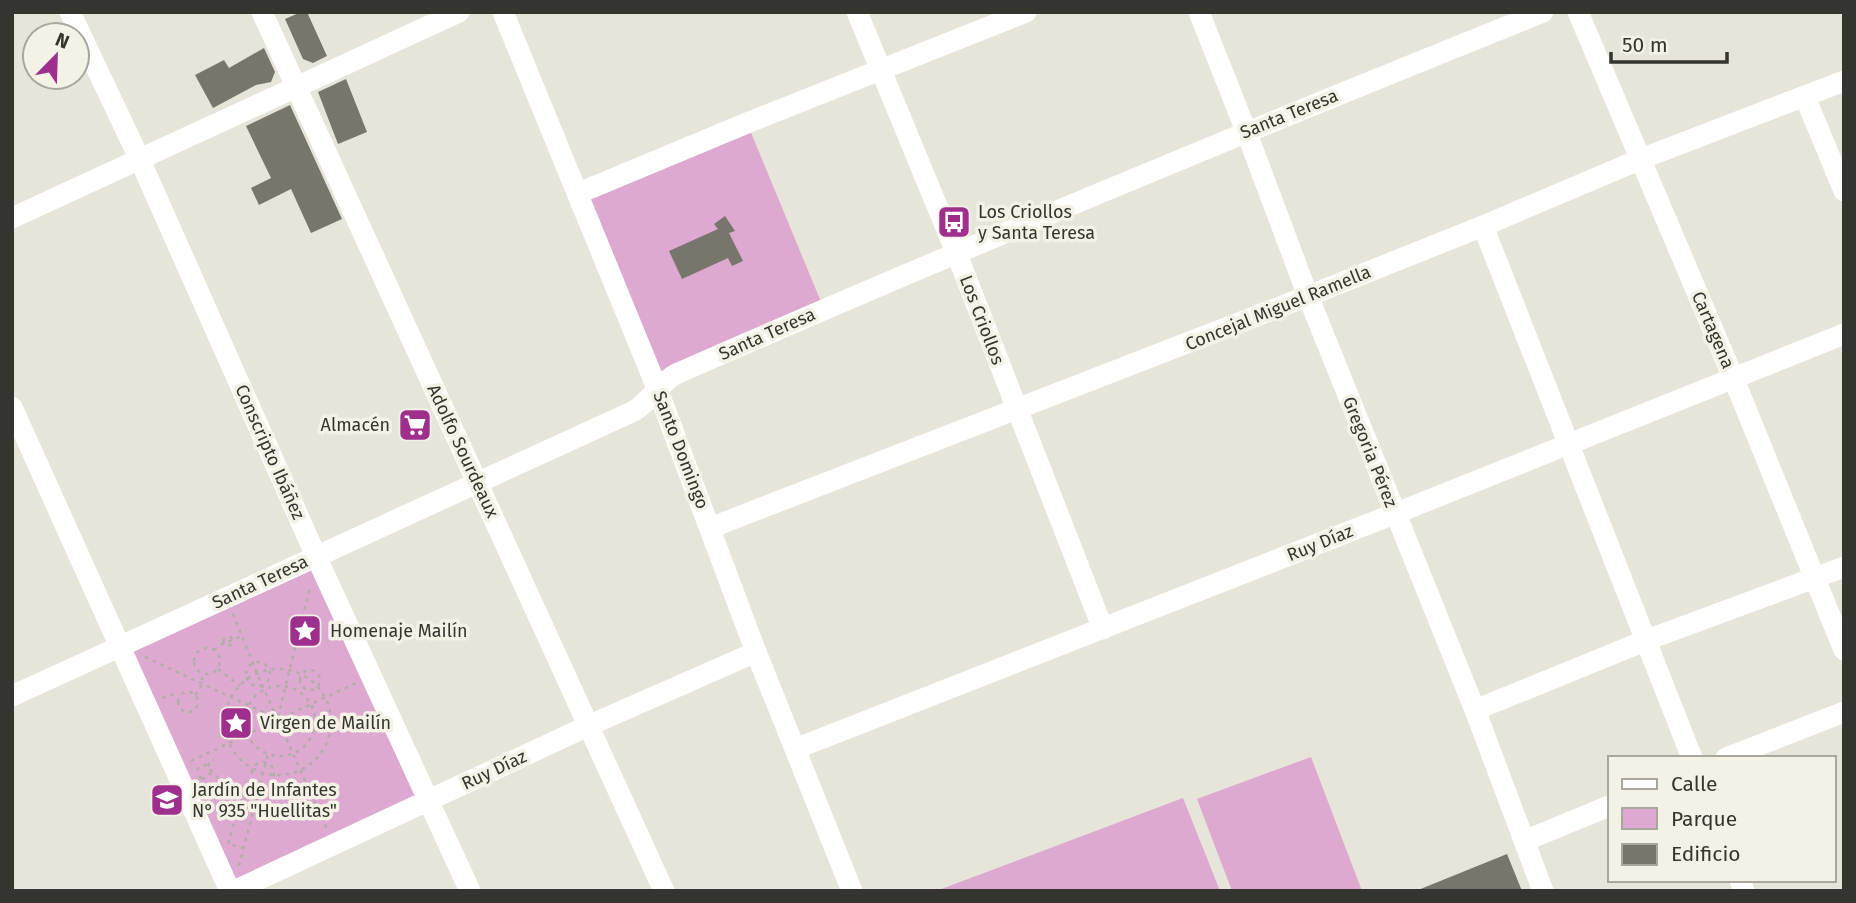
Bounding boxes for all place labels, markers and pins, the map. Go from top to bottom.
place label: Los Criollos y Santa Teresa [978,201,1095,244]
bus stop icon: Los Criollos y Santa Teresa [935,203,973,241]
supermarket icon: Almacén [396,406,434,444]
place label: Almacén [321,414,390,436]
place icon: Homenaje Mailín [286,612,324,650]
place label: Homenaje Mailín [330,620,468,642]
place icon: Virgen de Mailín [217,704,255,742]
place label: Virgen de Mailín [260,712,391,734]
place label: Jardín de Infantes N° 935 "Huellitas" [192,779,337,822]
school or university icon: Jardín de Infantes N° 935 "Huellitas" [148,781,186,819]

